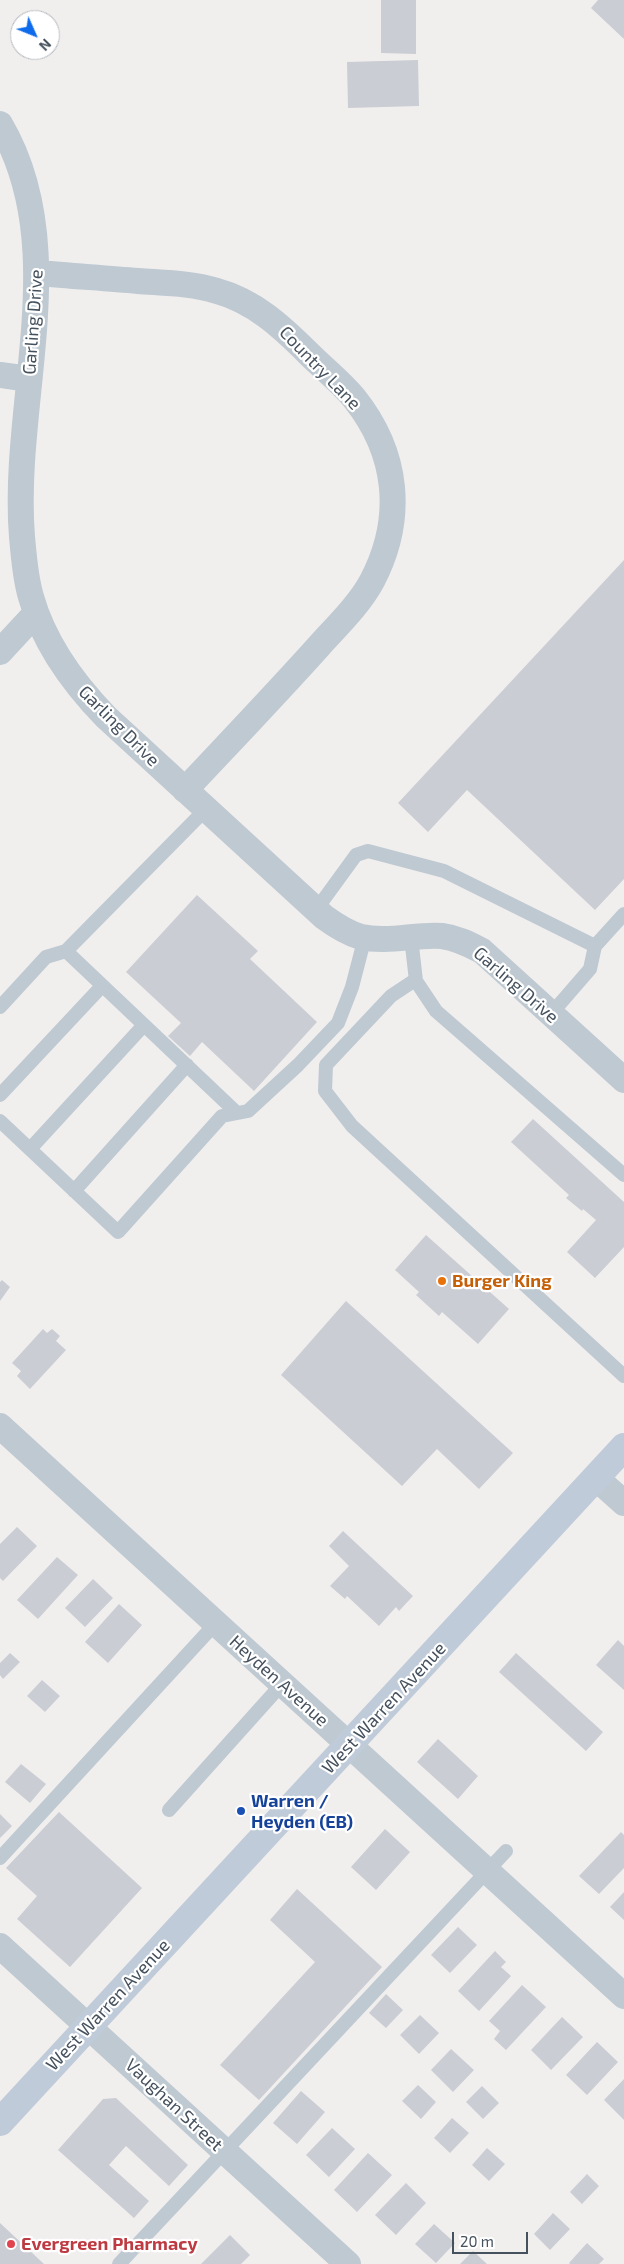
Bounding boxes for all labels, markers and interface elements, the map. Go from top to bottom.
north arrow [10,10,60,60]
text: N [36,36,55,55]
street label: Garling Drive [19,269,47,375]
street label: Country Lane [275,322,365,414]
street label: Garling Drive [74,681,164,771]
street label: Garling Drive [469,942,563,1028]
place label: Burger King [452,1270,552,1292]
marker: Burger King [436,1275,448,1287]
street label: Heyden Avenue [225,1631,333,1731]
street label: West Warren Avenue [318,1638,450,1778]
place label: Warren / Heyden (EB) [251,1790,353,1832]
marker: Warren / Heyden (EB) [235,1805,247,1817]
street label: West Warren Avenue [42,1935,174,2075]
street label: Vaughan Street [121,2054,227,2156]
scale bar [454,2222,530,2254]
text: 20 m [460,2232,494,2250]
place label: Evergreen Pharmacy [21,2233,198,2255]
marker: Evergreen Pharmacy [5,2238,17,2250]

